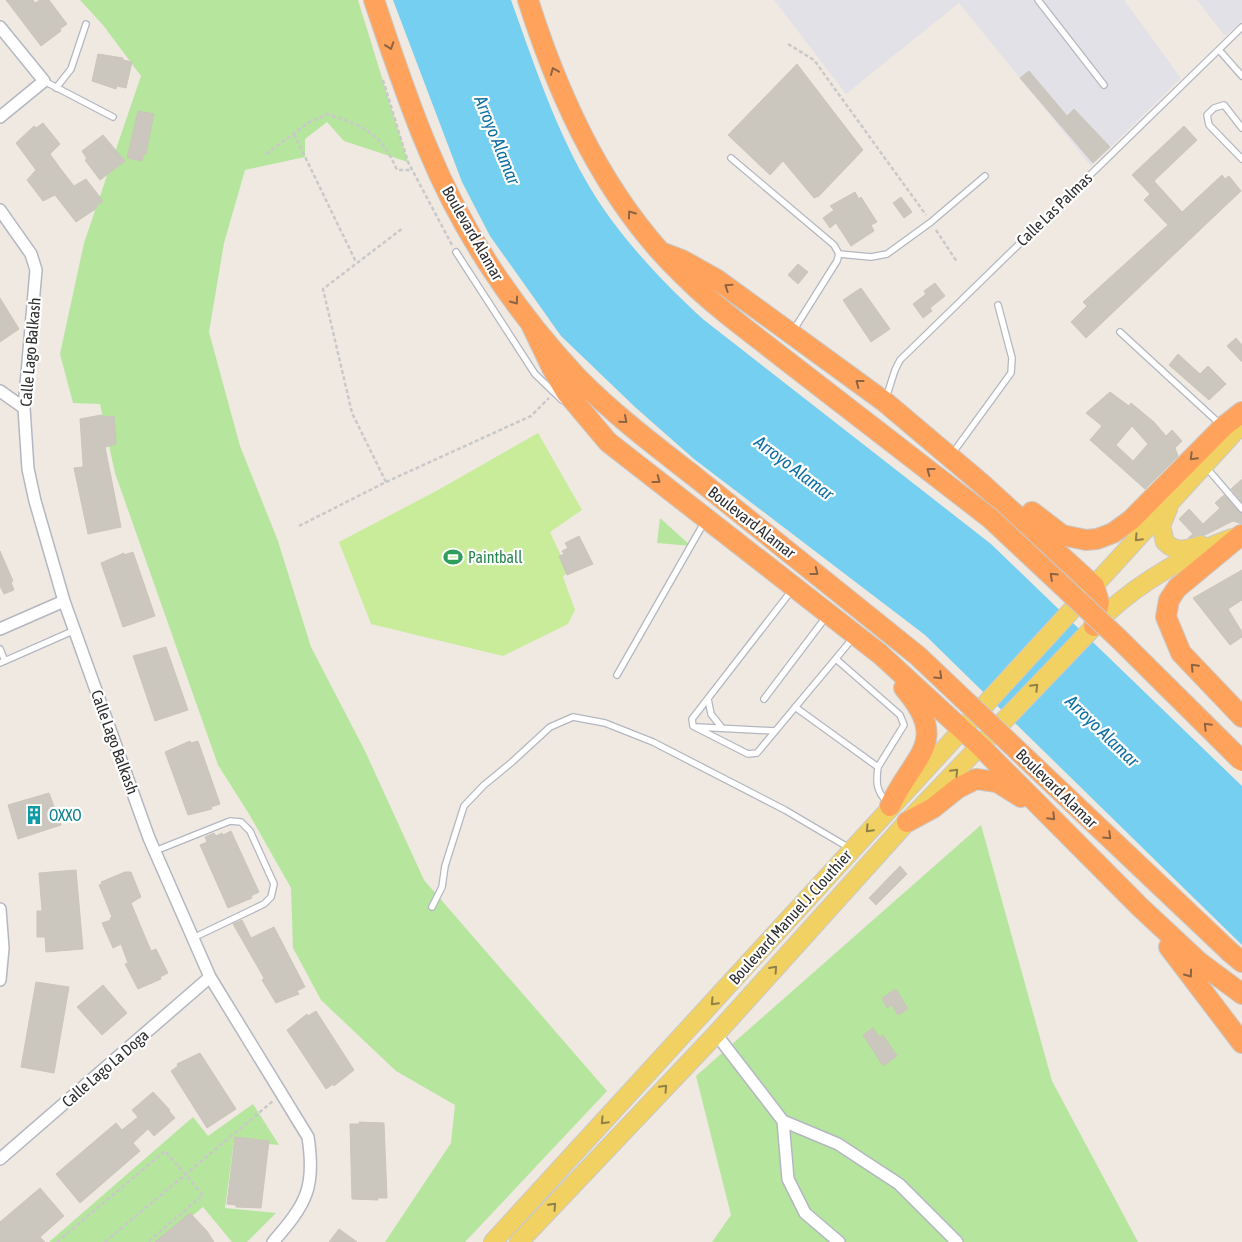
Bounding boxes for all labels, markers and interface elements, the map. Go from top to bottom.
one-way arrow [384,41,394,50]
one-way arrow [550,67,560,76]
water label: Arroyo Alamar [470,92,525,188]
street label: Calle Las Palmas [1013,168,1096,249]
street label: Boulevard Alamar [439,183,507,283]
one-way arrow [628,211,636,220]
one-way arrow [724,284,733,293]
one-way arrow [509,295,517,304]
street label: Calle Lago Balkash [16,297,45,407]
one-way arrow [855,380,865,389]
one-way arrow [619,414,628,423]
water label: Arroyo Alamar [750,430,839,505]
one-way arrow [1190,451,1199,460]
one-way arrow [926,468,936,477]
one-way arrow [651,474,660,482]
street label: Boulevard Alamar [705,482,799,562]
one-way arrow [1135,532,1144,541]
sports icon: Paintball [442,546,464,568]
place label: Paintball [468,548,523,566]
one-way arrow [809,566,818,574]
one-way arrow [1050,573,1059,582]
one-way arrow [1191,663,1200,672]
one-way arrow [934,670,943,679]
one-way arrow [1029,684,1038,693]
street label: Calle Lago Balkash [87,687,142,797]
water label: Arroyo Alamar [1061,690,1144,771]
one-way arrow [1204,723,1213,732]
street label: Boulevard Alamar [1013,745,1101,831]
one-way arrow [949,768,958,777]
building icon: OXXO [23,804,45,826]
place label: OXXO [49,806,82,824]
one-way arrow [1046,812,1055,821]
one-way arrow [866,823,875,832]
one-way arrow [1102,830,1111,839]
street label: Boulevard Manuel J. Clouthier [725,846,855,988]
one-way arrow [769,965,778,974]
one-way arrow [1183,968,1192,978]
one-way arrow [711,996,720,1005]
street label: Calle Lago La Doga [58,1026,153,1111]
one-way arrow [658,1085,667,1094]
one-way arrow [601,1116,610,1125]
one-way arrow [547,1203,556,1212]

